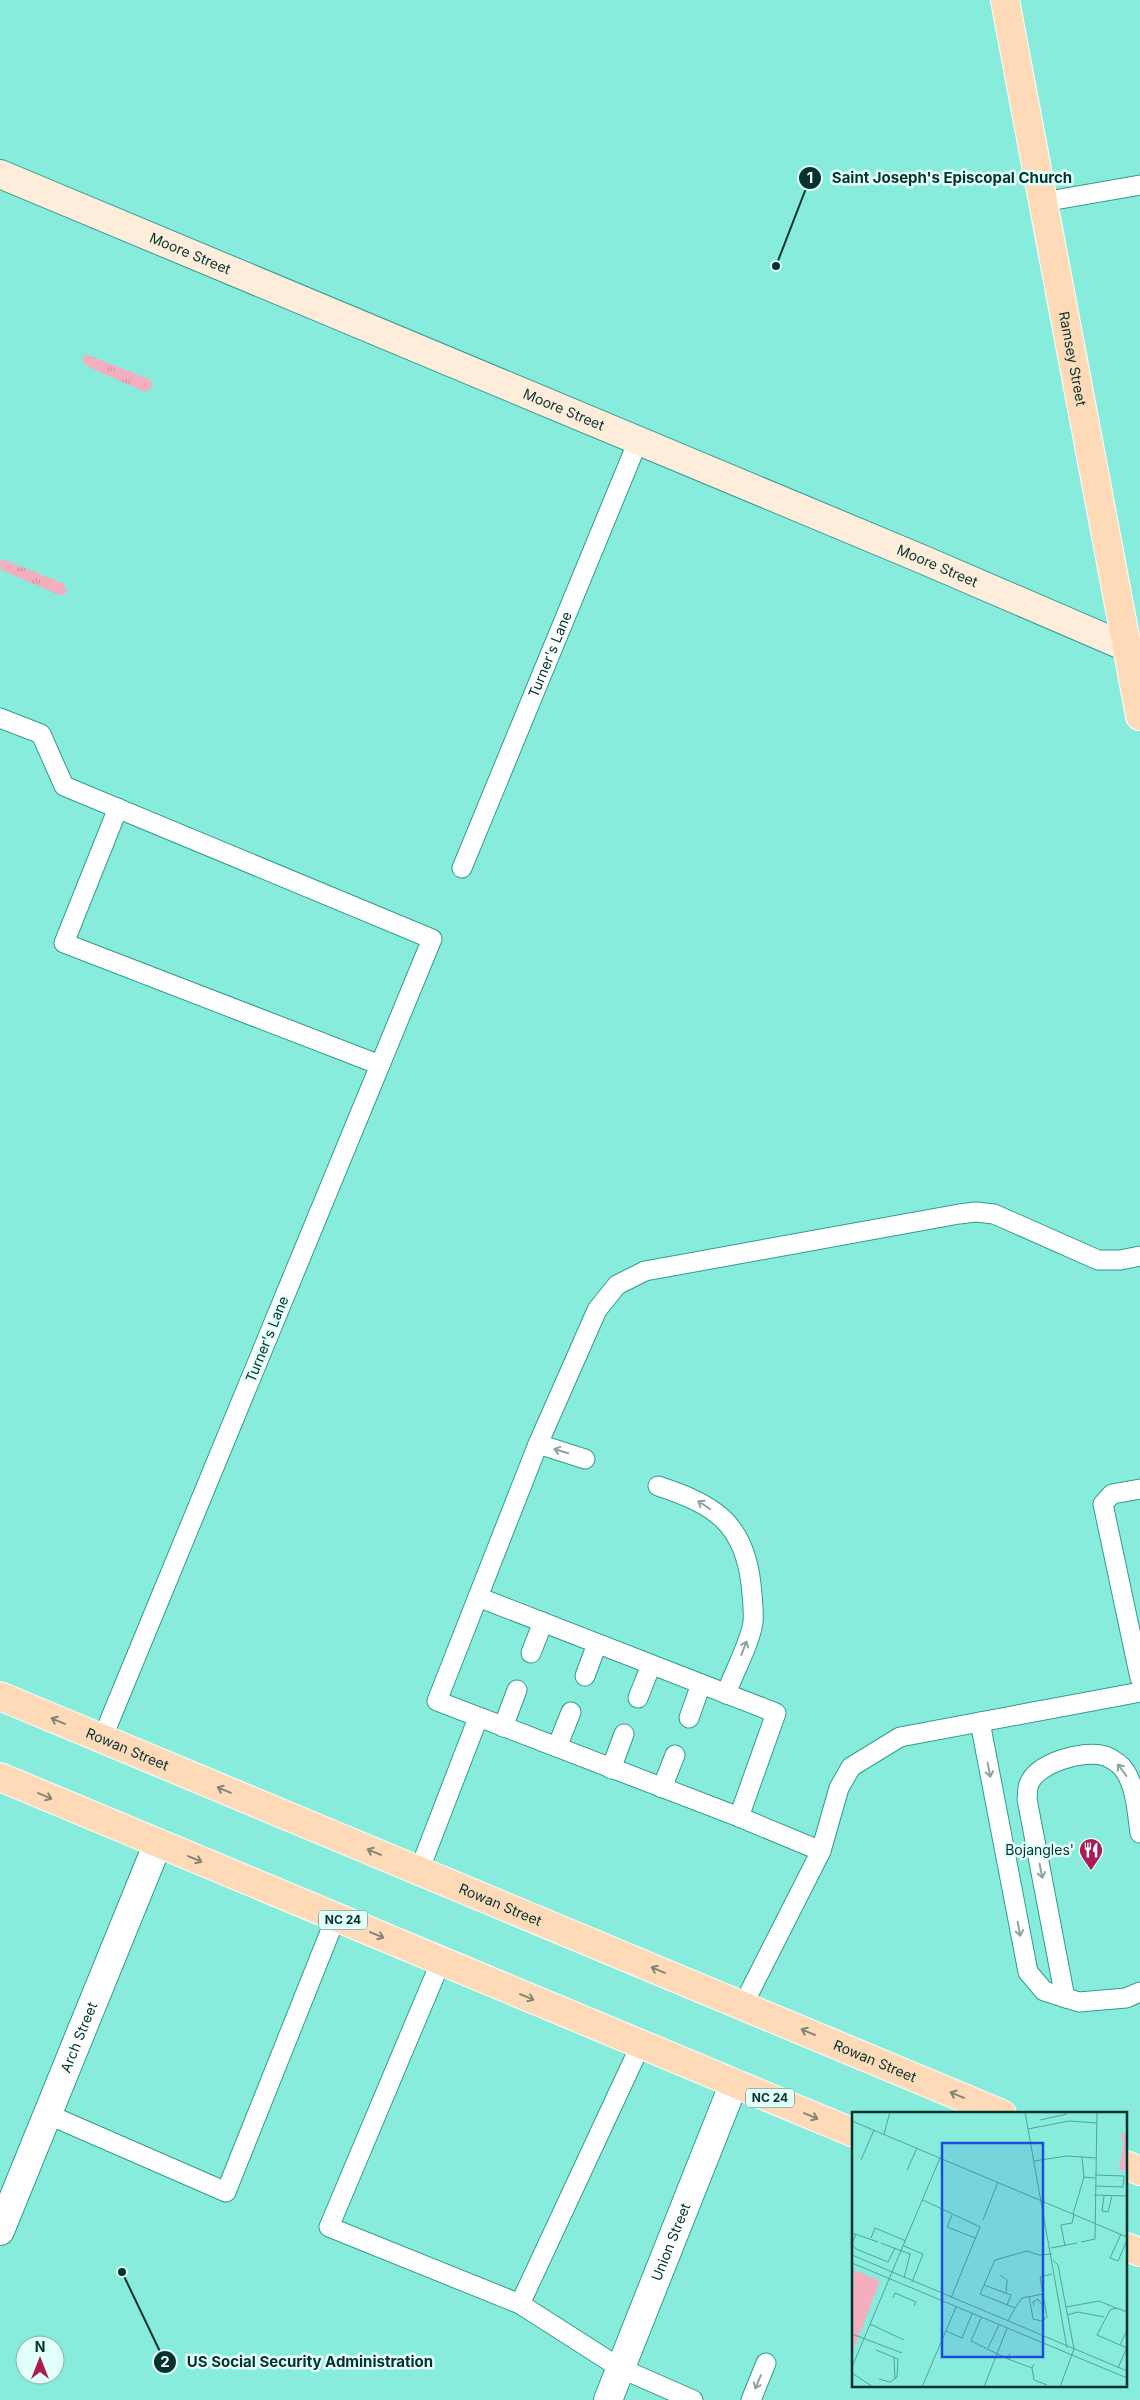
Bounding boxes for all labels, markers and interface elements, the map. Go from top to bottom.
callout: Saint Joseph's Episcopal Church [797,163,1083,193]
text: 1 [807,168,813,187]
text: Saint Joseph's Episcopal Church [832,168,1072,187]
street label: Moore Street [147,228,234,278]
street label: Ramsey Street [1056,310,1090,408]
street label: Moore Street [521,385,607,434]
street label: Moore Street [895,541,981,590]
street label: Turner's Lane [524,609,575,700]
street label: Turner's Lane [242,1293,292,1384]
one-way arrow [554,1446,570,1456]
one-way arrow [698,1500,712,1510]
one-way arrow [740,1641,749,1656]
one-way arrow [51,1715,66,1725]
street label: Rowan Street [84,1724,172,1774]
one-way arrow [985,1761,994,1777]
one-way arrow [1117,1764,1128,1777]
one-way arrow [217,1784,232,1794]
one-way arrow [37,1792,52,1802]
restaurant icon: Bojangles' [1078,1837,1104,1871]
place label: Bojangles' [1005,1841,1074,1858]
one-way arrow [367,1847,382,1856]
one-way arrow [187,1854,202,1864]
one-way arrow [1037,1863,1046,1879]
street label: Rowan Street [456,1879,545,1929]
road number: NC 24 [319,1910,367,1930]
one-way arrow [1015,1921,1025,1937]
one-way arrow [369,1930,384,1940]
one-way arrow [650,1964,665,1973]
one-way arrow [519,1993,534,2003]
street label: Arch Street [56,1999,100,2075]
one-way arrow [800,2027,815,2036]
street label: Rowan Street [831,2036,919,2085]
road number: NC 24 [746,2088,794,2108]
one-way arrow [950,2090,966,2099]
one-way arrow [804,2112,819,2121]
inset map [852,2112,1128,2388]
street label: Union Street [647,2200,694,2283]
north arrow [15,2335,65,2385]
text: N [35,2338,45,2355]
callout: US Social Security Administration [152,2347,443,2377]
text: 2 [160,2352,170,2371]
text: US Social Security Administration [187,2352,433,2371]
one-way arrow [753,2374,763,2389]

